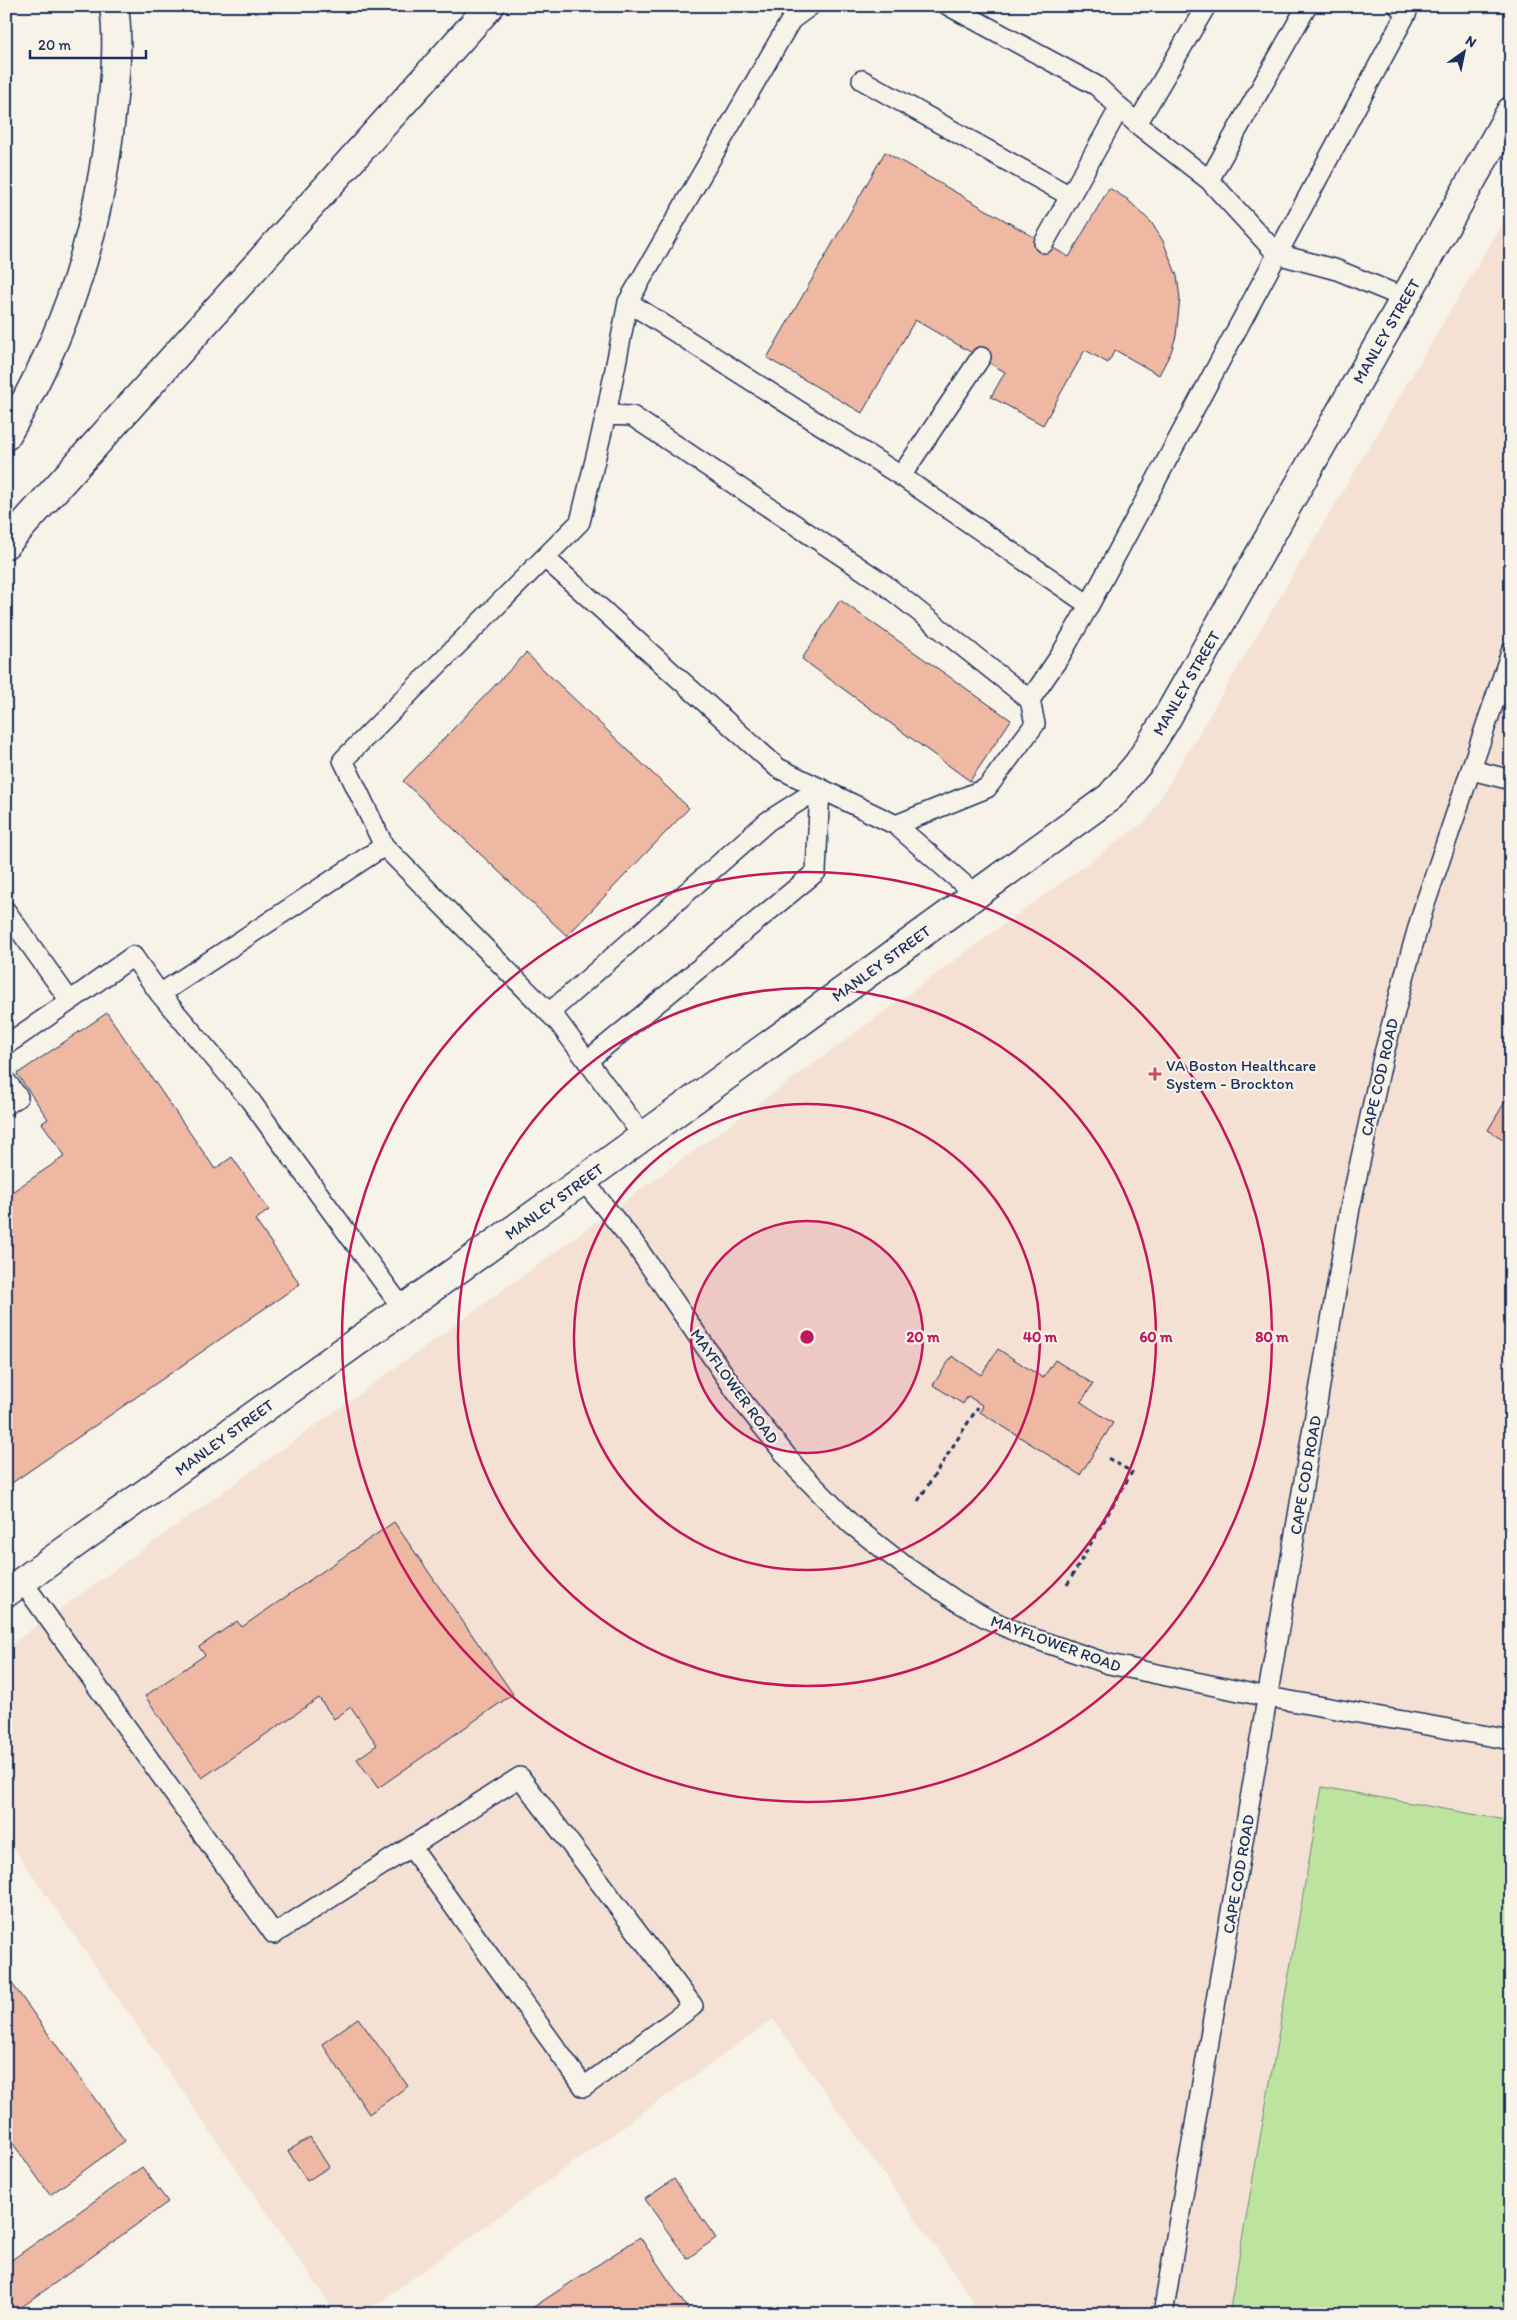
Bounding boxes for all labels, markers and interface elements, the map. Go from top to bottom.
scale bar [30,28,146,60]
north arrow [1440,28,1490,78]
text: N [1462,32,1479,51]
text: 20 m [38,36,72,54]
street label: MANLEY STREET [1349,276,1424,387]
street label: MANLEY STREET [1149,628,1224,739]
street label: MANLEY STREET [828,921,934,1006]
street label: CAPE COD ROAD [1357,1016,1402,1138]
place label: VA Boston Healthcare System - Brockton [1166,1056,1317,1093]
marker: VA Boston Healthcare System - Brockton [1148,1067,1162,1081]
street label: MANLEY STREET [501,1159,607,1244]
street label: MAYFLOWER ROAD [687,1325,783,1447]
centre of rings [798,1328,816,1346]
text: 20 m [906,1328,940,1346]
text: 40 m [1023,1328,1058,1346]
text: 60 m [1139,1328,1173,1346]
text: 80 m [1255,1328,1289,1346]
street label: MANLEY STREET [171,1395,277,1480]
street label: CAPE COD ROAD [1286,1414,1325,1536]
street label: MAYFLOWER ROAD [988,1611,1124,1676]
street label: CAPE COD ROAD [1219,1813,1258,1935]

